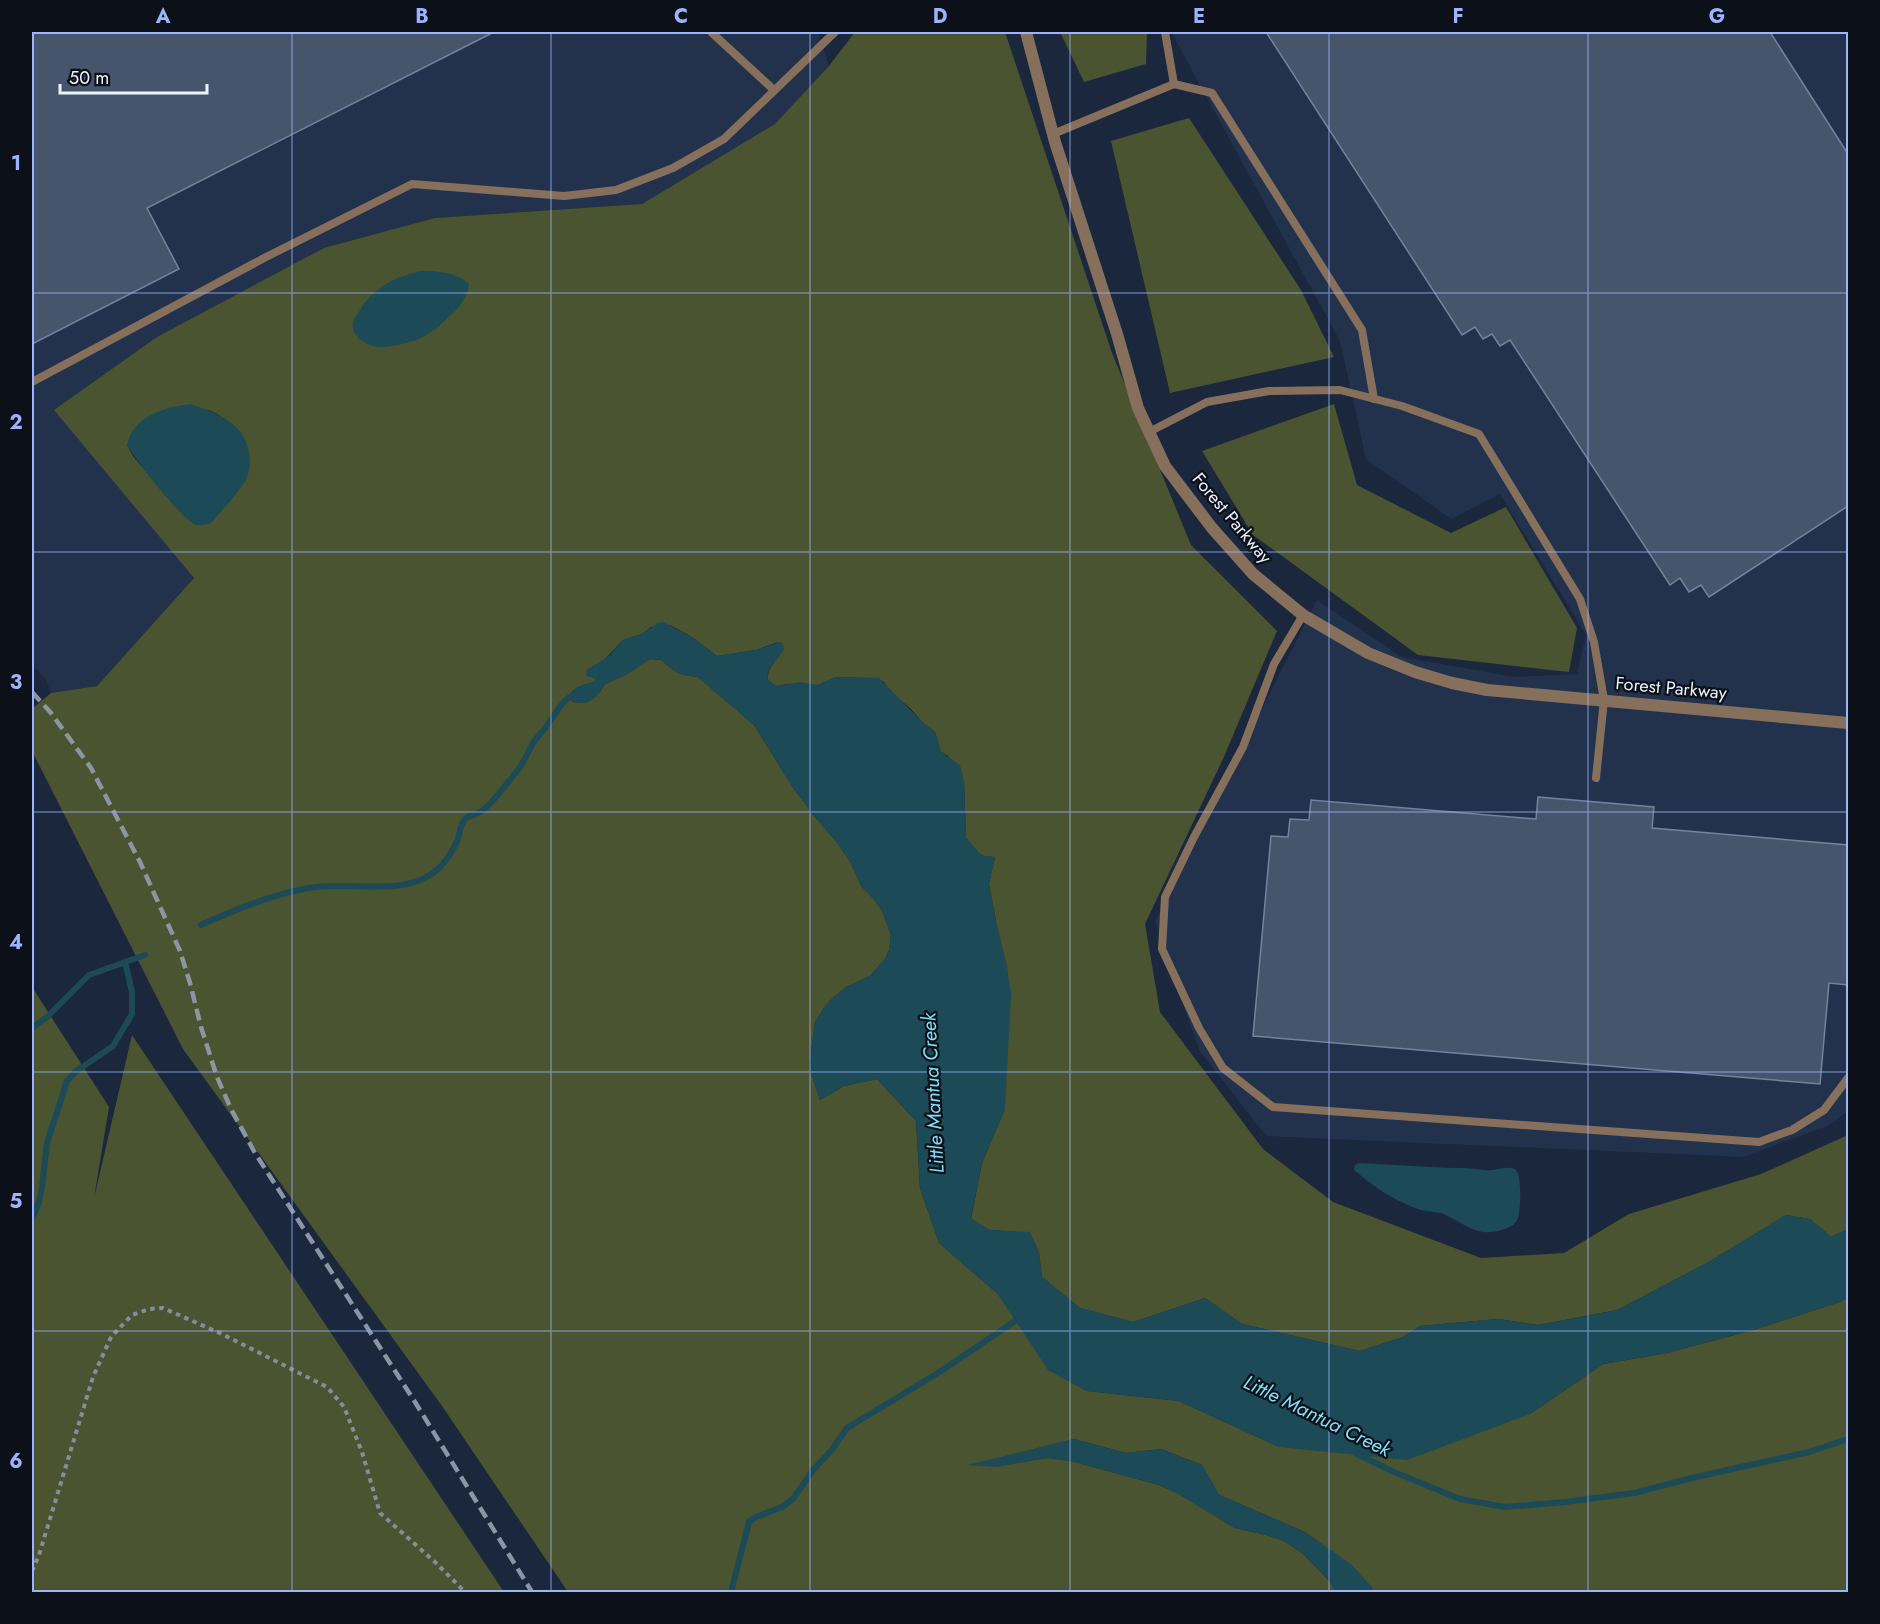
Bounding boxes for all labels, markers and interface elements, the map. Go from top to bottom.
text: A [155,2,171,31]
text: B [415,2,429,31]
text: C [674,2,688,31]
text: D [933,2,947,31]
text: E [1193,2,1205,31]
text: F [1452,2,1464,31]
text: G [1709,2,1725,31]
scale bar [60,57,207,95]
text: 50 m [69,65,109,91]
text: 1 [11,149,21,178]
text: 2 [9,408,23,437]
street label: Forest Parkway [1186,467,1278,569]
text: 3 [10,668,22,697]
street label: Forest Parkway [1614,670,1728,706]
text: 4 [9,928,23,957]
water label: Little Mantua Creek [914,1011,952,1174]
text: 5 [10,1187,23,1216]
water label: Little Mantua Creek [1238,1368,1397,1465]
text: 6 [9,1447,23,1476]

